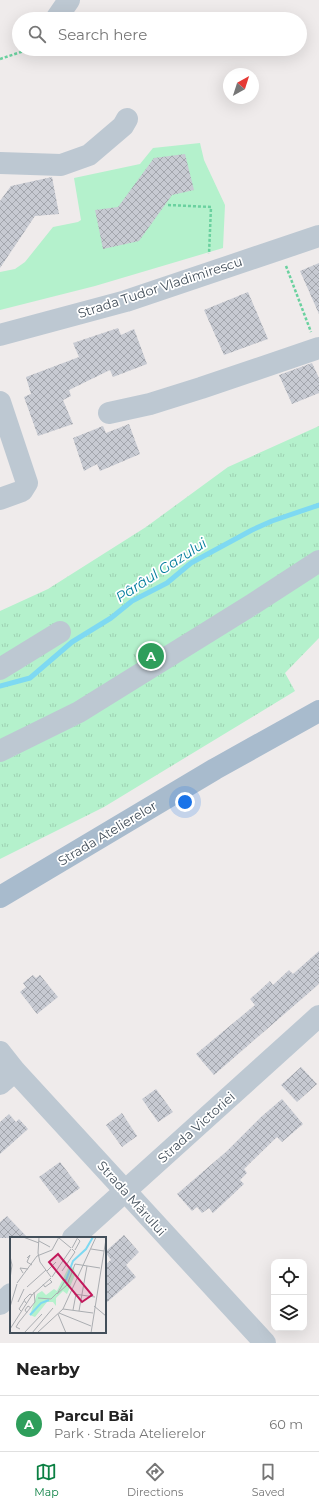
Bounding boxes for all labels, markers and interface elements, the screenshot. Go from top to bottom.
search box [12,12,307,56]
icon: search [26,23,48,45]
text: Search here [58,25,147,44]
north arrow [223,68,259,104]
street label: Strada Tudor Vladimirescu [76,253,244,321]
water label: Pârâul Gazului [112,534,210,606]
pin: A [138,641,164,671]
your location [175,792,195,812]
street label: Strada Atelierelor [55,797,159,869]
street label: Strada Victoriei [154,1088,238,1166]
street label: Strada Mărului [94,1157,170,1239]
inset map [10,1237,106,1333]
map controls [271,1259,307,1331]
button: locate [271,1259,307,1295]
button: layers [271,1295,307,1331]
text: Nearby [16,1359,80,1379]
text: Parcul Băi [54,1406,134,1425]
text: A [24,1416,34,1432]
text: 60 m [269,1416,303,1432]
text: Park · Strada Atelierelor [54,1425,206,1441]
tab: Map [34,1461,59,1499]
tab: Directions [127,1461,183,1499]
tab: Saved [252,1461,285,1499]

